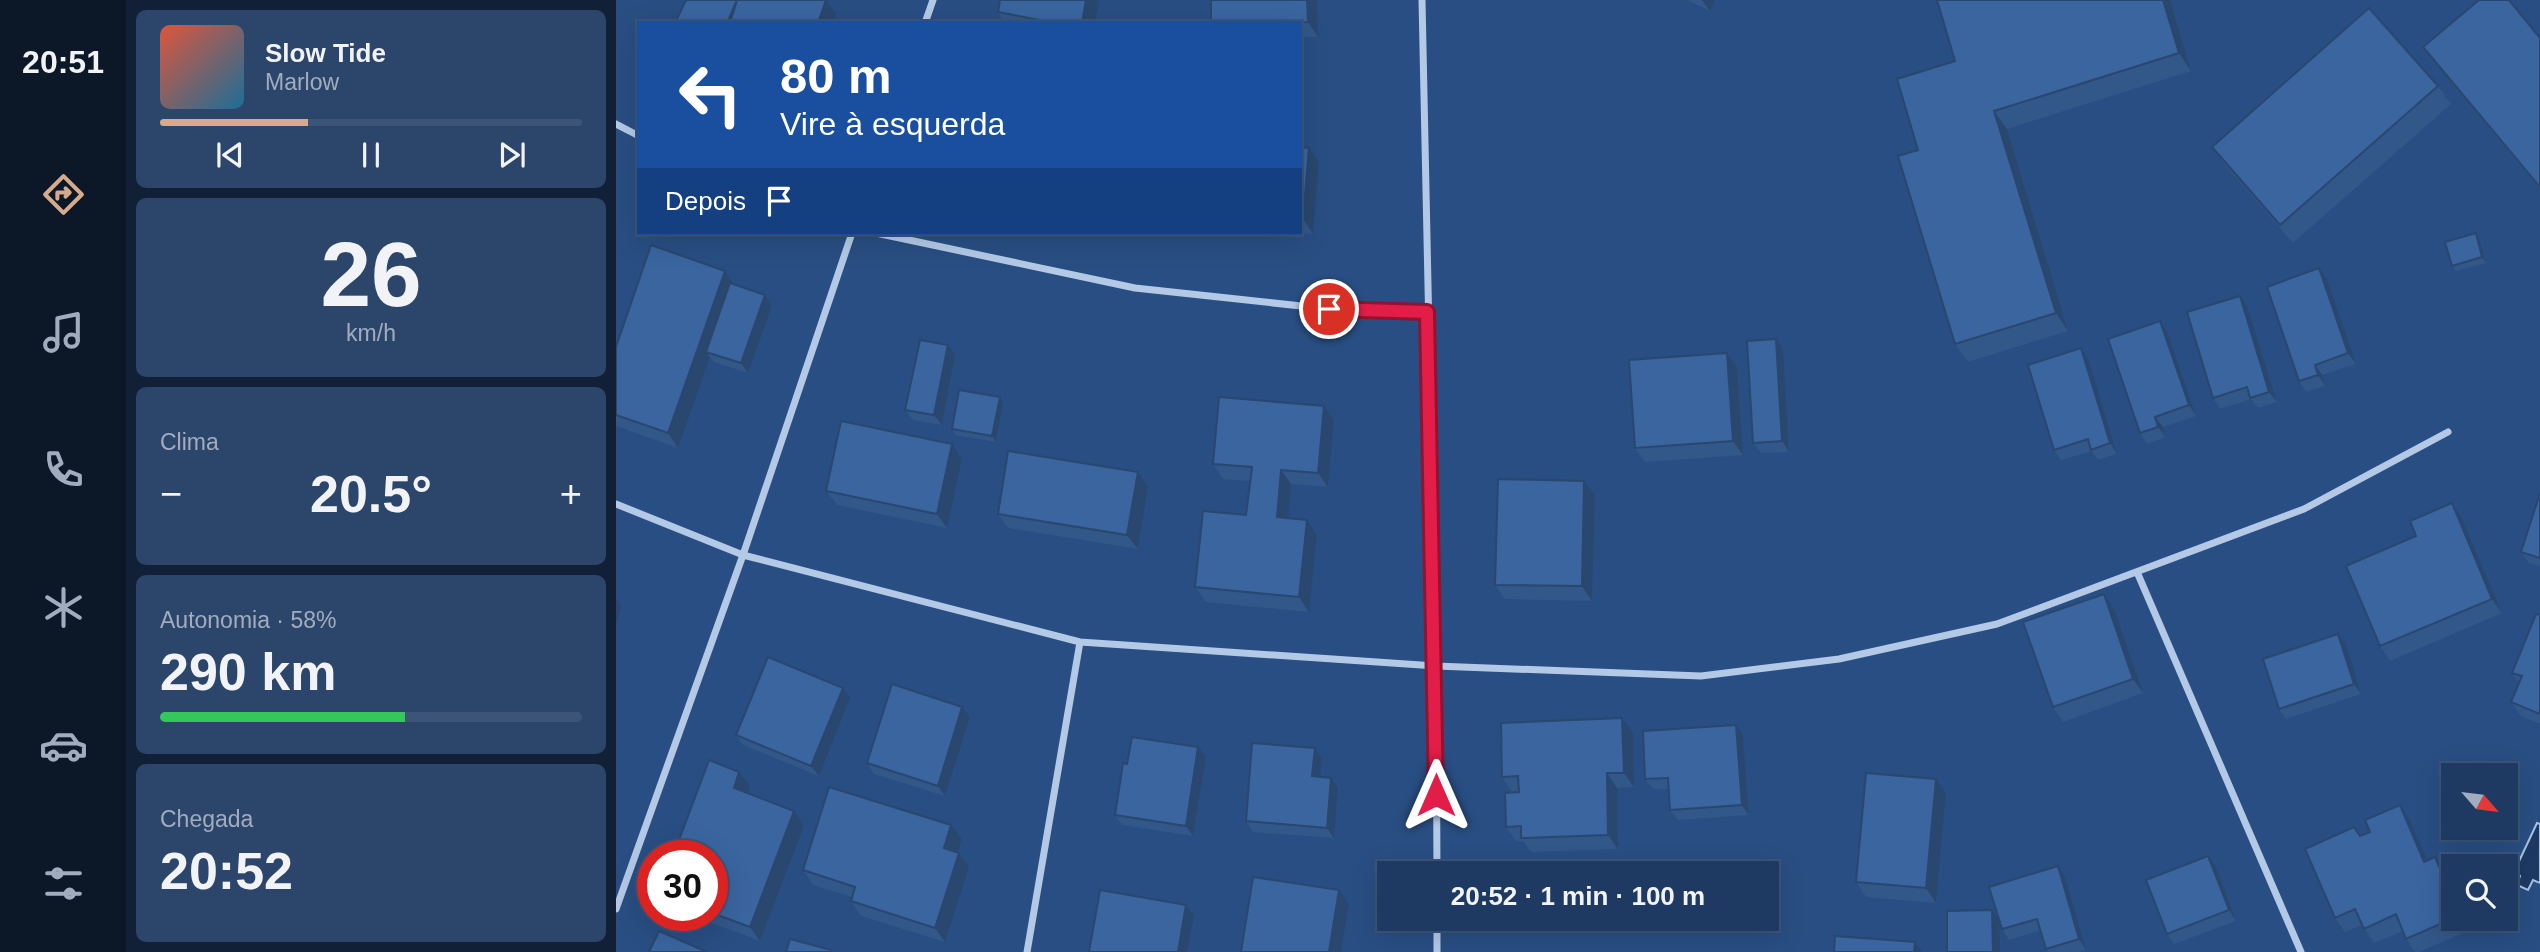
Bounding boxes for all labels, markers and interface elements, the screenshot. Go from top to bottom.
text: Slow Tide [265,38,386,68]
text: 20:51 [22,44,104,80]
icon: left [665,49,756,140]
text: 80 m [780,49,892,103]
text: Marlow [265,69,339,95]
text: Vire à esquerda [780,106,1005,142]
icon: previous [211,136,249,174]
icon: pause [352,136,390,174]
icon: next [493,136,531,174]
icon: directions [39,170,88,219]
icon: arrive [760,182,798,220]
text: Depois [665,186,746,216]
text: 26 [320,224,422,325]
pin [1299,279,1359,339]
icon: arrive [1310,290,1348,328]
icon: music [39,308,88,357]
text: km/h [346,320,396,346]
text: Clima [160,429,219,455]
icon: phone [39,445,88,494]
text: 20.5° [310,465,432,523]
text: − [160,473,182,515]
text: + [560,473,582,515]
icon: climate [39,583,88,632]
text: Autonomia · 58% [160,607,336,633]
text: 290 km [160,643,336,701]
icon: car [39,721,88,770]
position arrow [1399,758,1473,832]
north arrow [2441,763,2518,840]
map controls [2441,763,2518,931]
text: Chegada [160,806,253,832]
speed limit sign: 30 [637,840,728,931]
text: 20:52 [160,842,293,900]
button: search [2441,854,2518,931]
icon: filters [39,859,88,908]
text: 20:52 · 1 min · 100 m [1451,881,1705,911]

